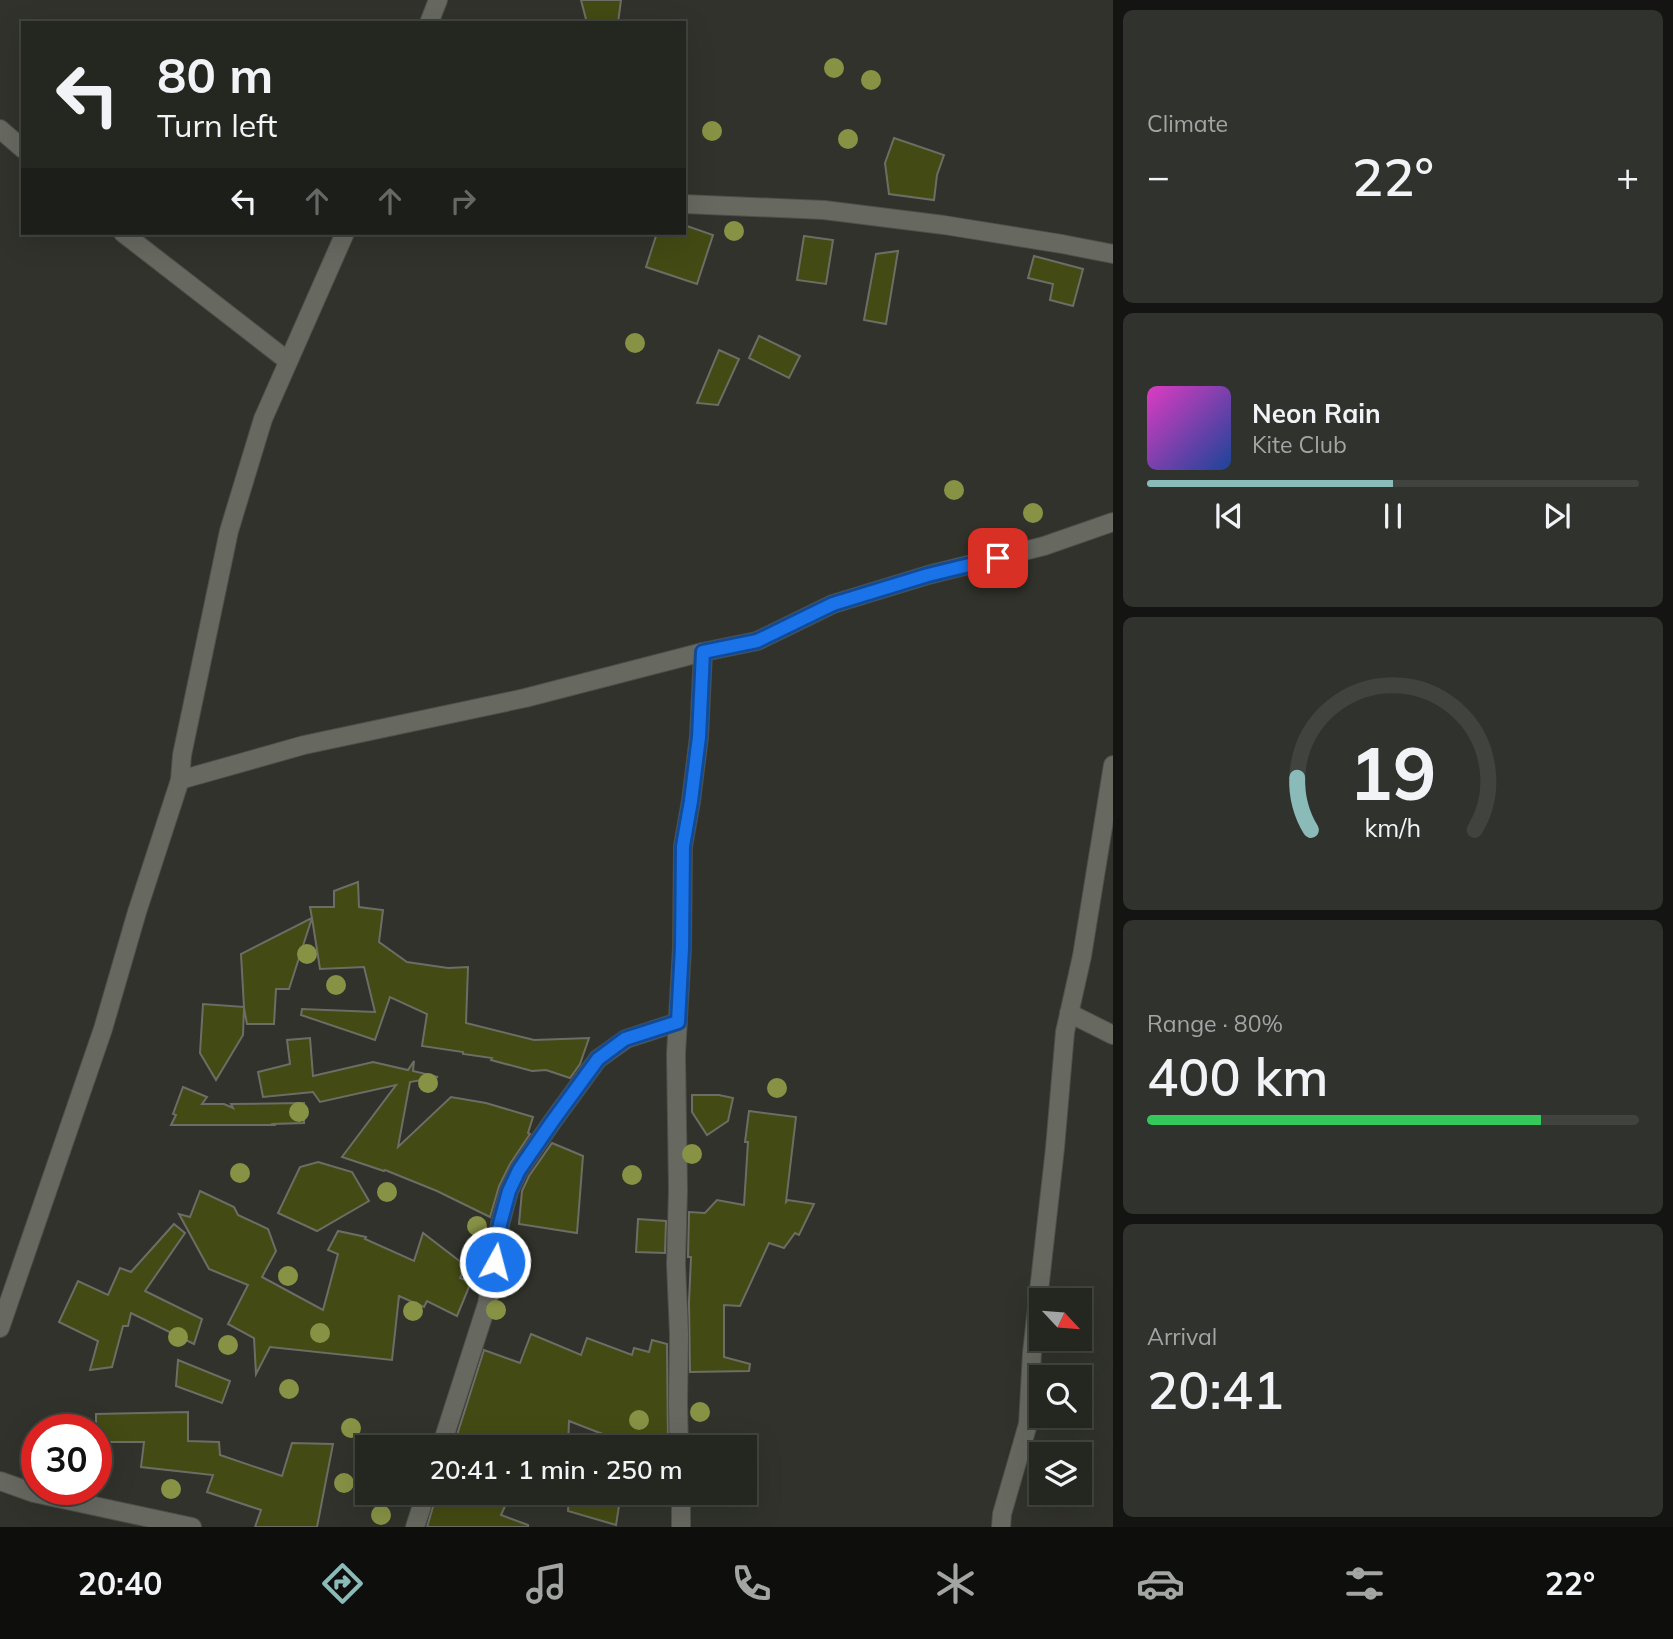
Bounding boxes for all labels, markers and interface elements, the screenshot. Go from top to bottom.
text: 80 m [157,44,273,105]
icon: left [42,49,133,140]
text: Turn left [157,105,277,145]
text: Climate [1147,109,1228,138]
text: 22° [1352,144,1434,209]
text: − [1147,152,1170,200]
text: + [1616,152,1639,200]
icon: left [225,182,263,220]
icon: ahead [298,182,336,220]
icon: ahead [371,182,409,220]
icon: right [444,182,482,220]
text: Neon Rain [1252,397,1381,430]
text: Kite Club [1252,430,1347,459]
icon: previous [1210,497,1248,535]
icon: pause [1374,497,1412,535]
icon: next [1538,497,1576,535]
pin [968,528,1028,588]
icon: arrive [979,539,1017,577]
text: 19 [1349,727,1437,818]
text: km/h [1365,811,1421,842]
text: Range · 80% [1147,1009,1283,1038]
text: 400 km [1147,1044,1328,1109]
position arrow [458,1225,532,1299]
north arrow [1029,1288,1092,1351]
map controls [1029,1288,1092,1505]
text: Arrival [1147,1322,1217,1351]
text: 20:41 [1147,1357,1284,1422]
button: search [1029,1365,1092,1428]
speed limit sign: 30 [21,1414,112,1505]
button: layers [1029,1442,1092,1505]
text: 20:41 · 1 min · 250 m [429,1453,683,1486]
icon: directions [318,1559,367,1608]
icon: music [522,1559,571,1608]
icon: phone [727,1559,776,1608]
icon: climate [931,1559,980,1608]
icon: car [1136,1559,1185,1608]
icon: filters [1340,1559,1389,1608]
text: 20:40 [78,1563,162,1603]
text: 22° [1545,1563,1595,1603]

